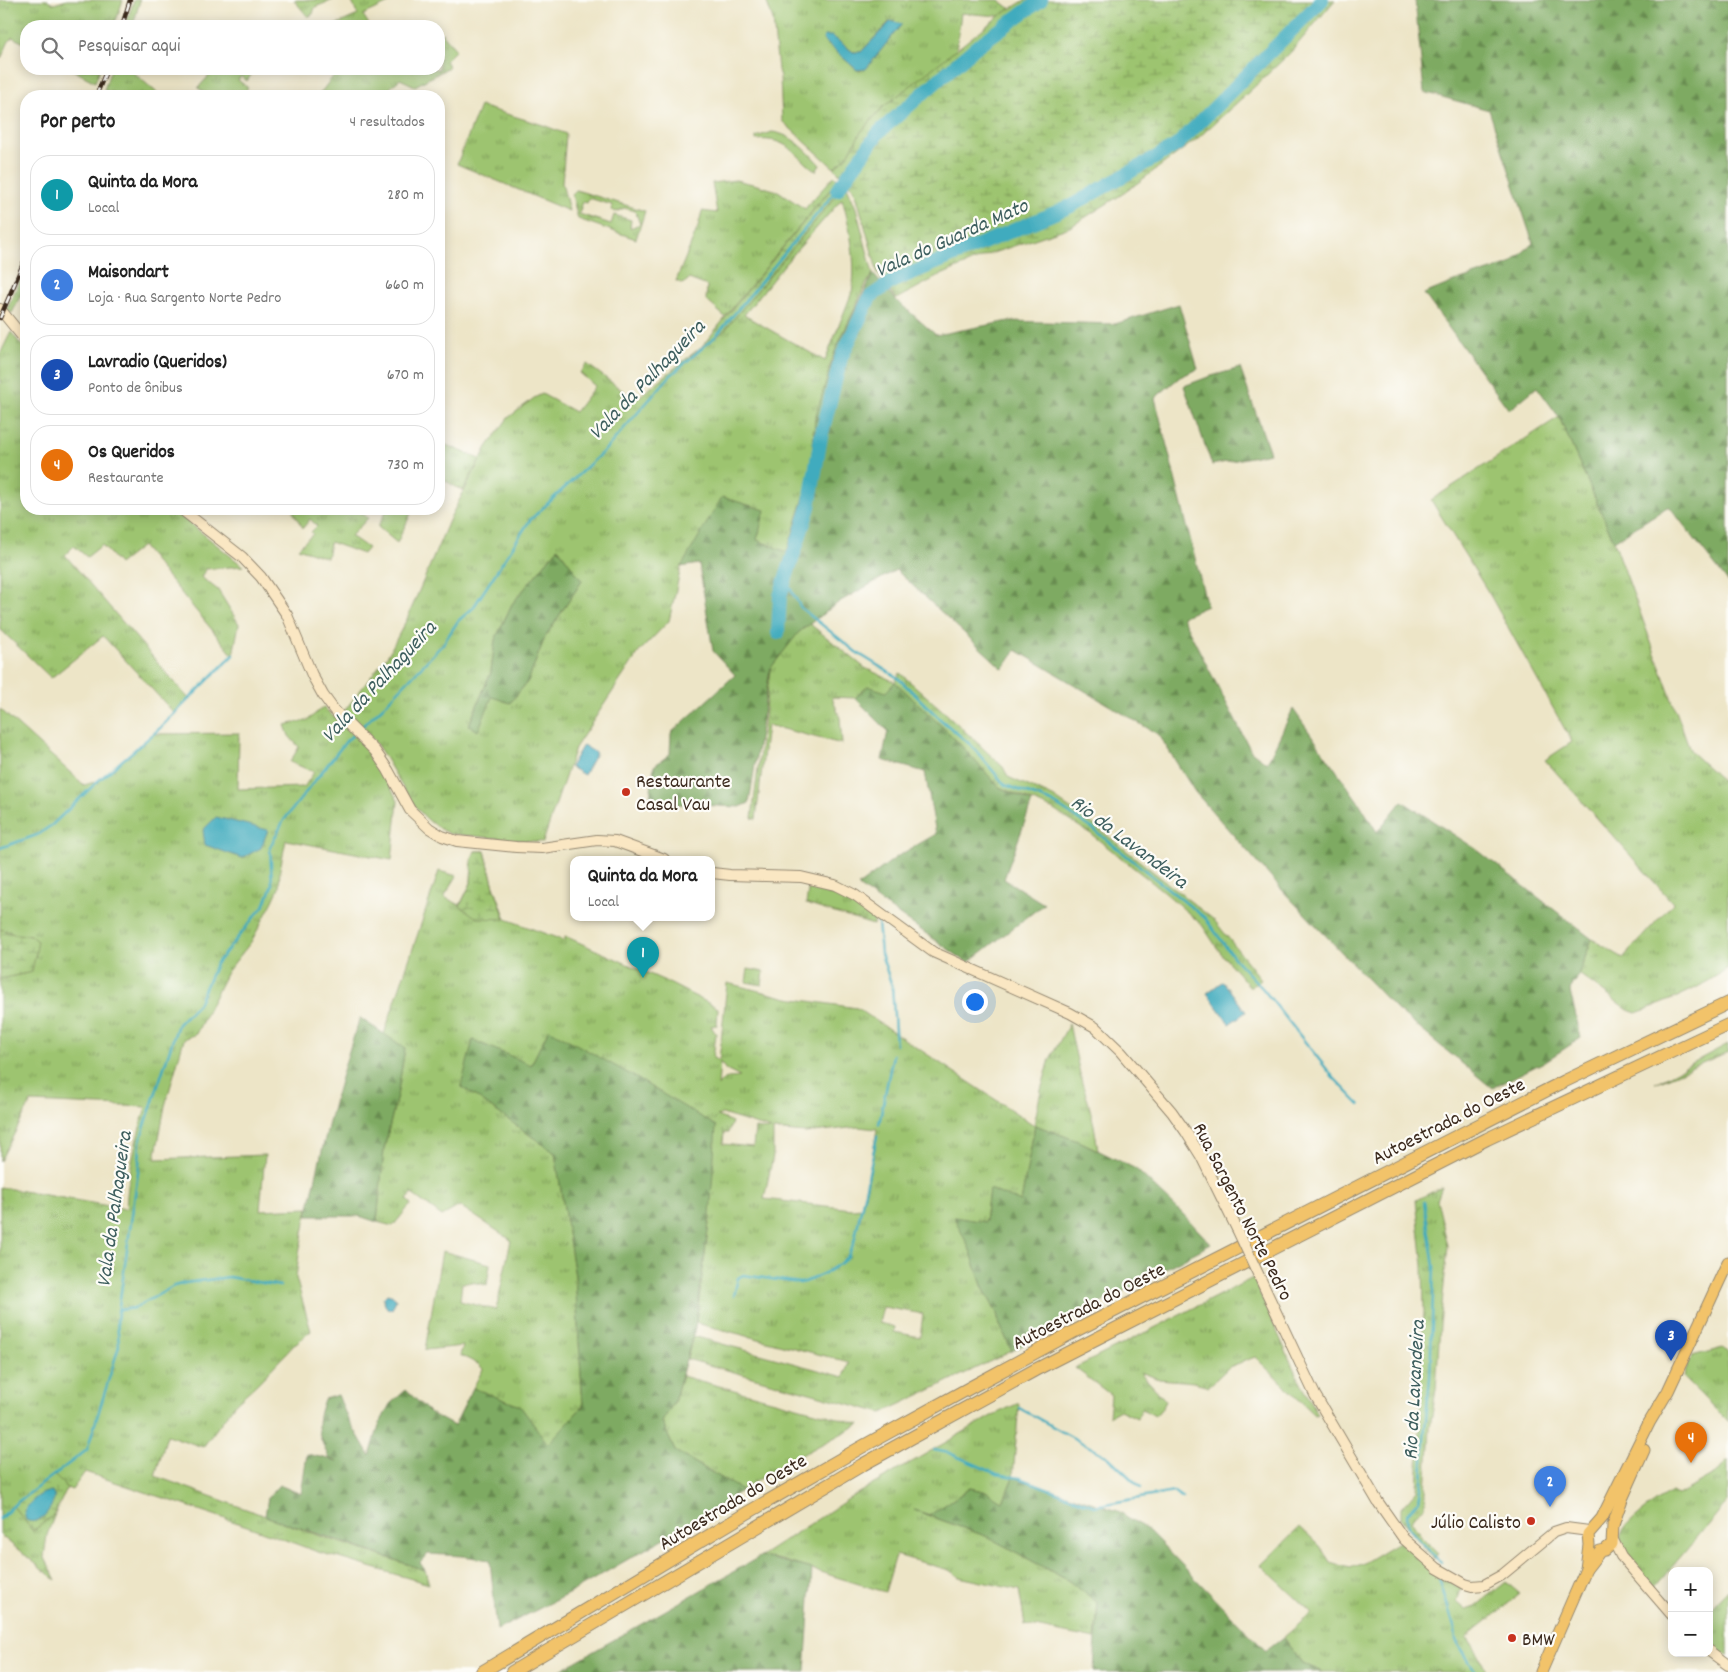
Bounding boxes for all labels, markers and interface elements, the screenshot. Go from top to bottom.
search box [20,20,445,75]
icon: search [38,34,66,62]
text: Pesquisar aqui [78,34,180,61]
text: Por perto [40,108,115,138]
text: 4 resultados [350,111,425,134]
text: Quinta da Mora [88,170,198,197]
text: 1 [55,184,59,207]
text: 280 m [387,184,424,207]
water label: Vala do Guarda Mato [871,192,1035,287]
text: Local [88,197,119,220]
text: Maisondart [88,260,169,287]
text: 2 [54,274,61,297]
text: 660 m [385,274,424,297]
text: Loja · Rua Sargento Norte Pedro [88,287,281,310]
water label: Vala da Palhagueira [583,313,714,448]
text: Lavradio (Queridos) [88,350,227,377]
text: 3 [53,364,61,387]
text: 670 m [387,364,424,387]
text: Ponto de ônibus [88,377,183,400]
text: Os Queridos [88,440,175,467]
text: 4 [54,454,60,477]
text: 730 m [387,454,424,477]
text: Restaurante [88,467,164,490]
water label: Vala da Palhagueira [316,615,445,751]
place label: Restaurante Casal Vau [636,769,731,820]
marker: Restaurante Casal Vau [620,786,632,798]
water label: Rio da Lavandeira [1063,789,1194,898]
popup [570,856,715,921]
text: Quinta da Mora [588,864,697,891]
text: Local [588,891,619,914]
pin: 1 [627,937,659,978]
your location [962,989,988,1015]
street label: Autoestrada do Oeste [1368,1072,1531,1173]
street label: Rua Sargento Norte Pedro [1184,1119,1298,1306]
water label: Vala da Palhagueira [90,1128,142,1289]
street label: Autoestrada do Oeste [1008,1257,1171,1358]
water label: Rio da Lavandeira [1397,1318,1435,1461]
pin: 3 [1655,1320,1687,1361]
pin: 4 [1675,1422,1707,1463]
street label: Autoestrada do Oeste [654,1448,813,1559]
pin: 2 [1534,1466,1566,1507]
place label: Júlio Calisto [1431,1510,1521,1538]
marker: Júlio Calisto [1525,1515,1537,1527]
map controls [1668,1567,1713,1657]
button: + [1668,1567,1713,1612]
button: − [1668,1612,1713,1657]
place label: BMW [1522,1627,1555,1655]
marker: BMW [1506,1632,1518,1644]

